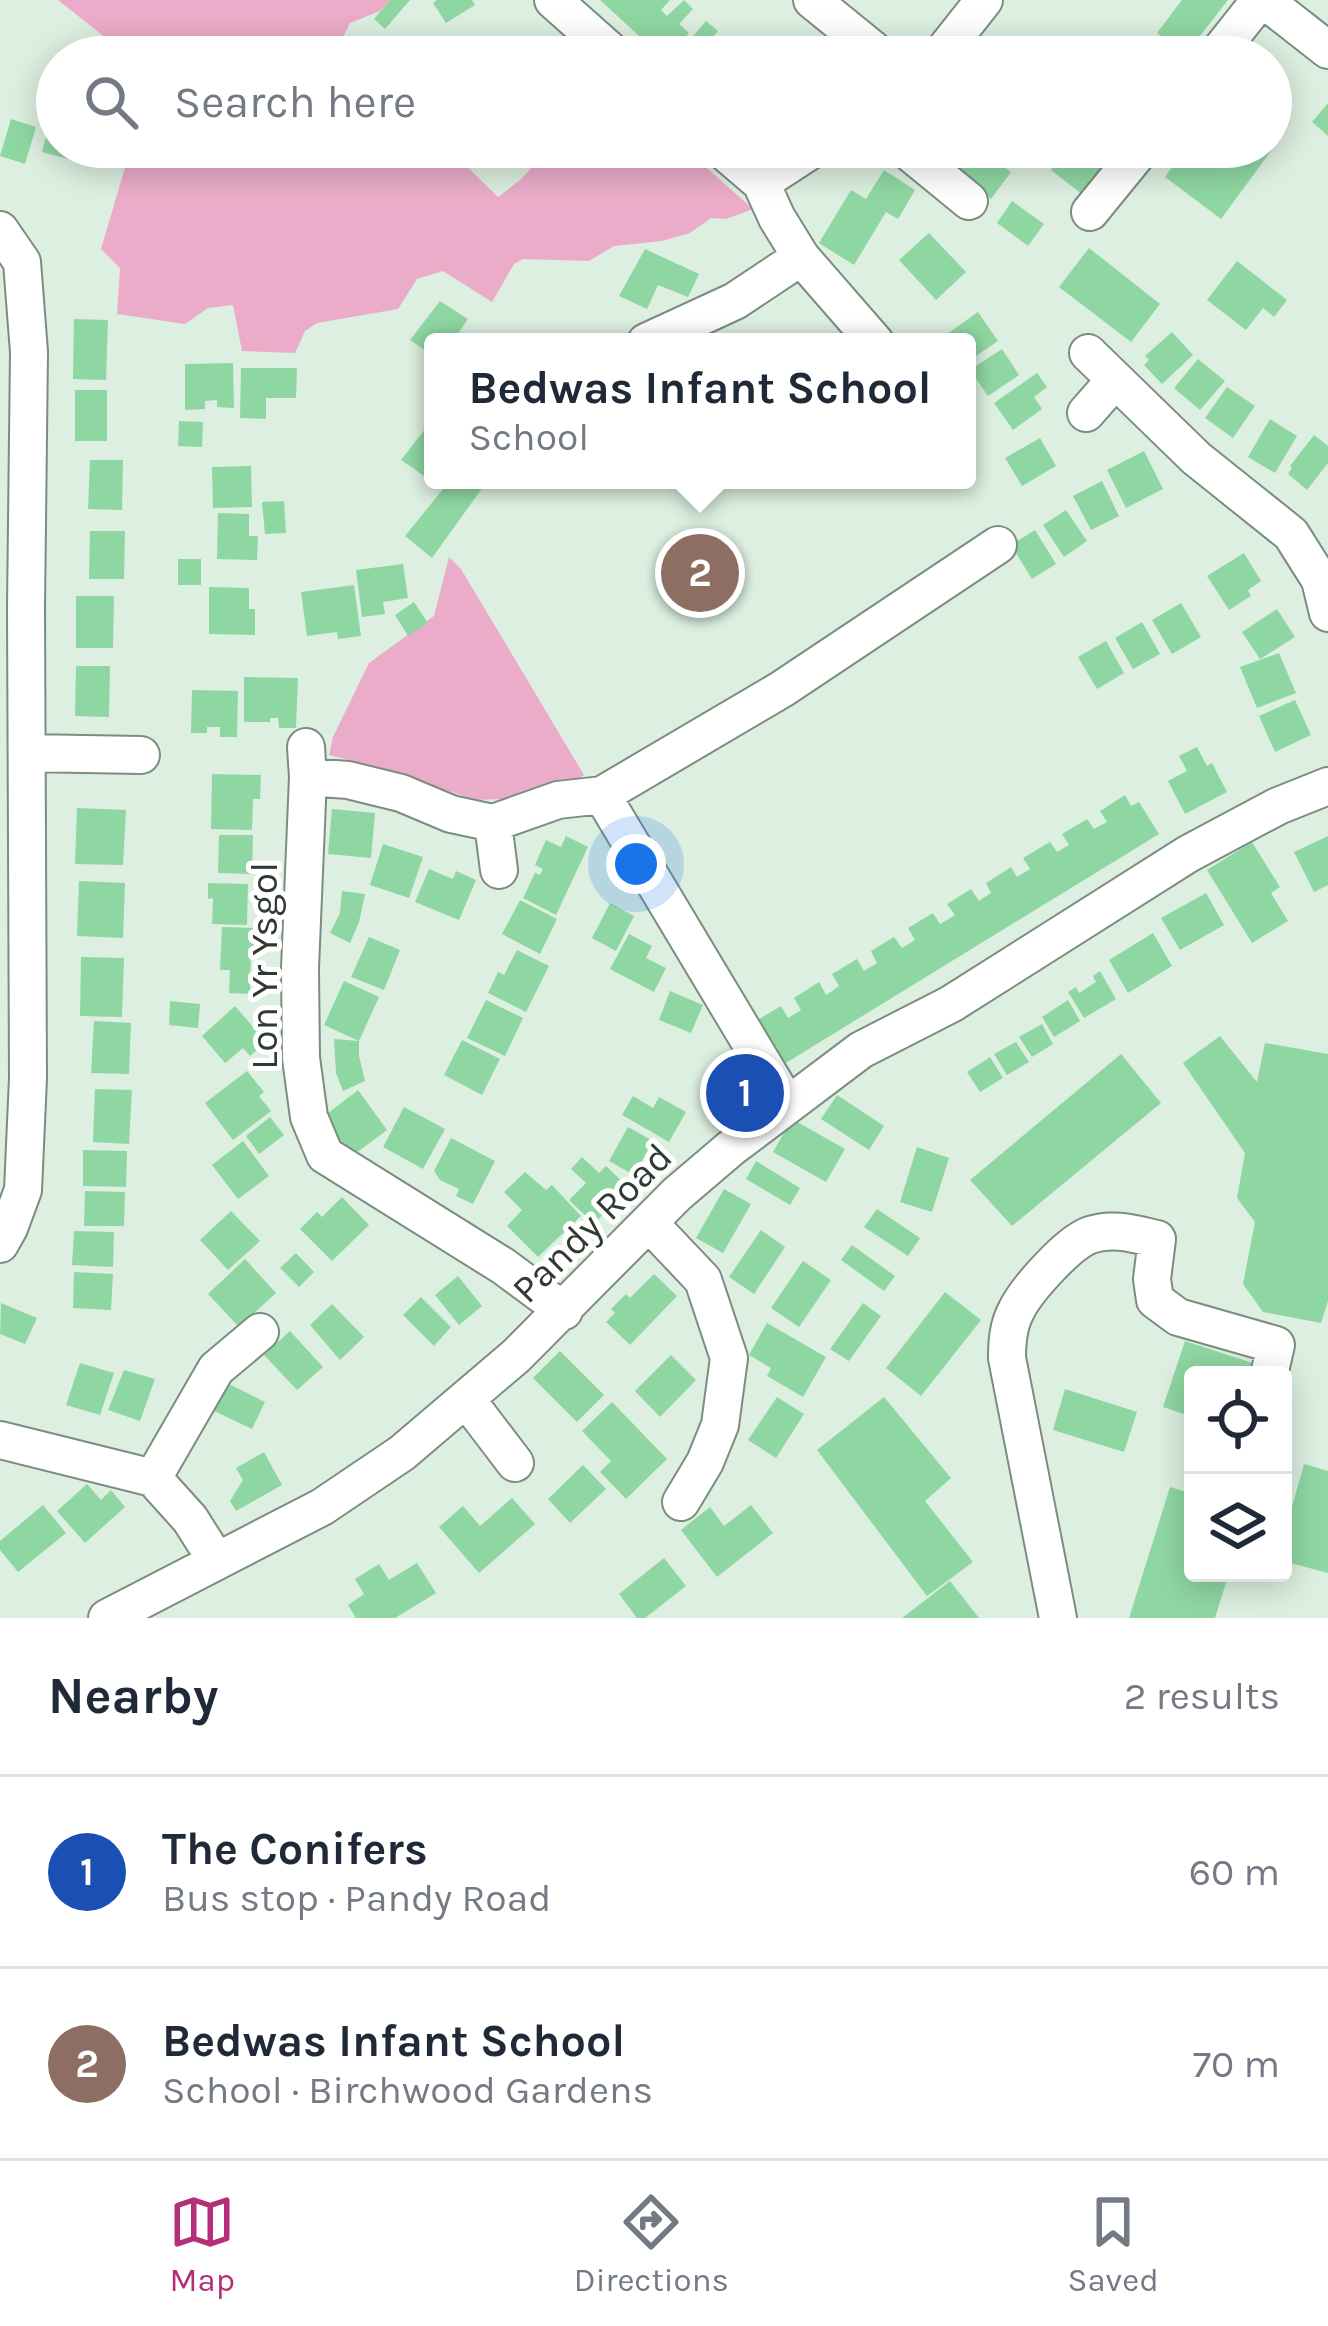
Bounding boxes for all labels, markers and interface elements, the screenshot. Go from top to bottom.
search box [36,36,1292,168]
icon: search [78,69,144,135]
text: Search here [174,76,416,128]
popup [424,333,976,489]
text: Bedwas Infant School [468,362,932,414]
text: School [468,414,589,460]
pin: 2 [661,528,739,618]
your location [606,834,666,894]
street label: Lon Yr Ysgol [241,862,287,1070]
pin: 1 [706,1048,784,1138]
street label: Pandy Road [503,1134,681,1312]
map controls [1184,1366,1292,1582]
button: locate [1184,1366,1292,1474]
button: layers [1184,1474,1292,1582]
text: Nearby [48,1666,218,1726]
text: 2 results [1124,1673,1280,1719]
text: The Conifers [162,1823,428,1875]
text: 1 [80,1849,94,1895]
text: 60 m [1189,1849,1280,1895]
text: Bus stop · Pandy Road [162,1875,551,1921]
text: Bedwas Infant School [162,2015,625,2067]
text: 2 [75,2041,99,2087]
text: 70 m [1193,2041,1280,2087]
text: School · Birchwood Gardens [162,2067,653,2113]
tab: Map [169,2189,235,2299]
tab: Directions [574,2189,729,2299]
tab: Saved [1068,2189,1159,2299]

